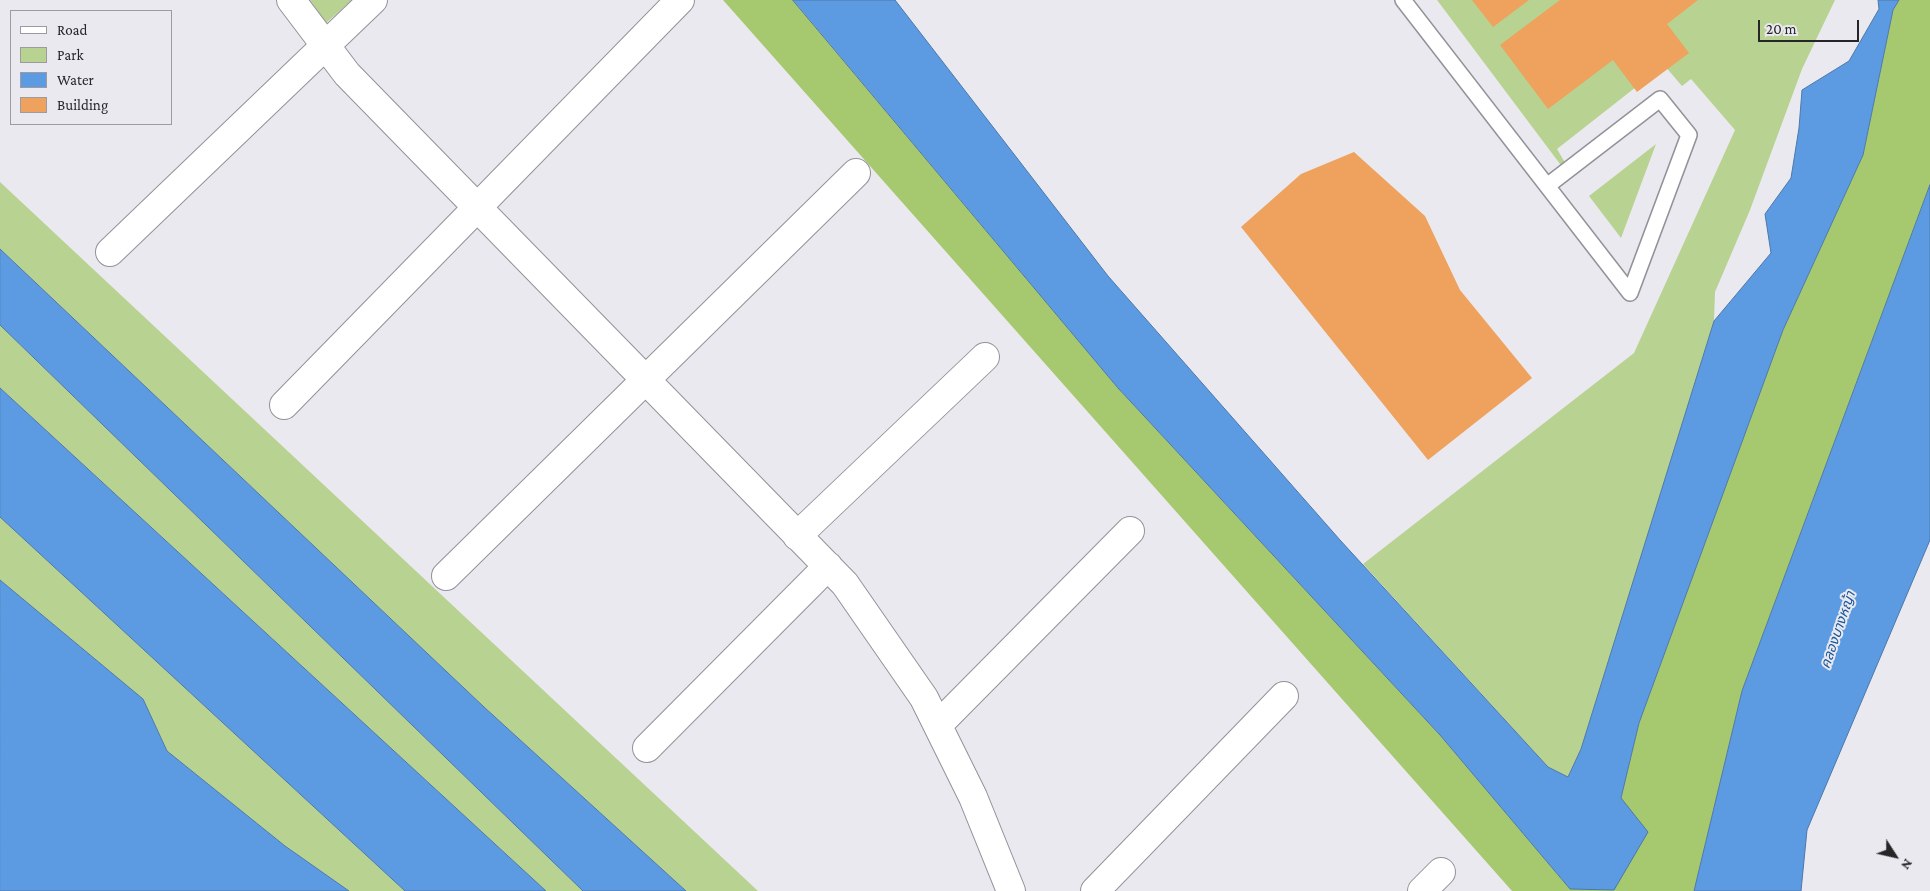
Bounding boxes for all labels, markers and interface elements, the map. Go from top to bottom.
legend [10,10,172,125]
scale bar [1760,10,1861,42]
text: 20 m [1766,21,1797,37]
text: Road [57,22,87,38]
text: Park [57,47,84,63]
text: Water [57,72,94,88]
text: Building [57,97,108,113]
water label: คลองบางหญ้า [1817,589,1859,671]
north arrow [1870,831,1920,881]
text: N [1898,856,1917,873]

